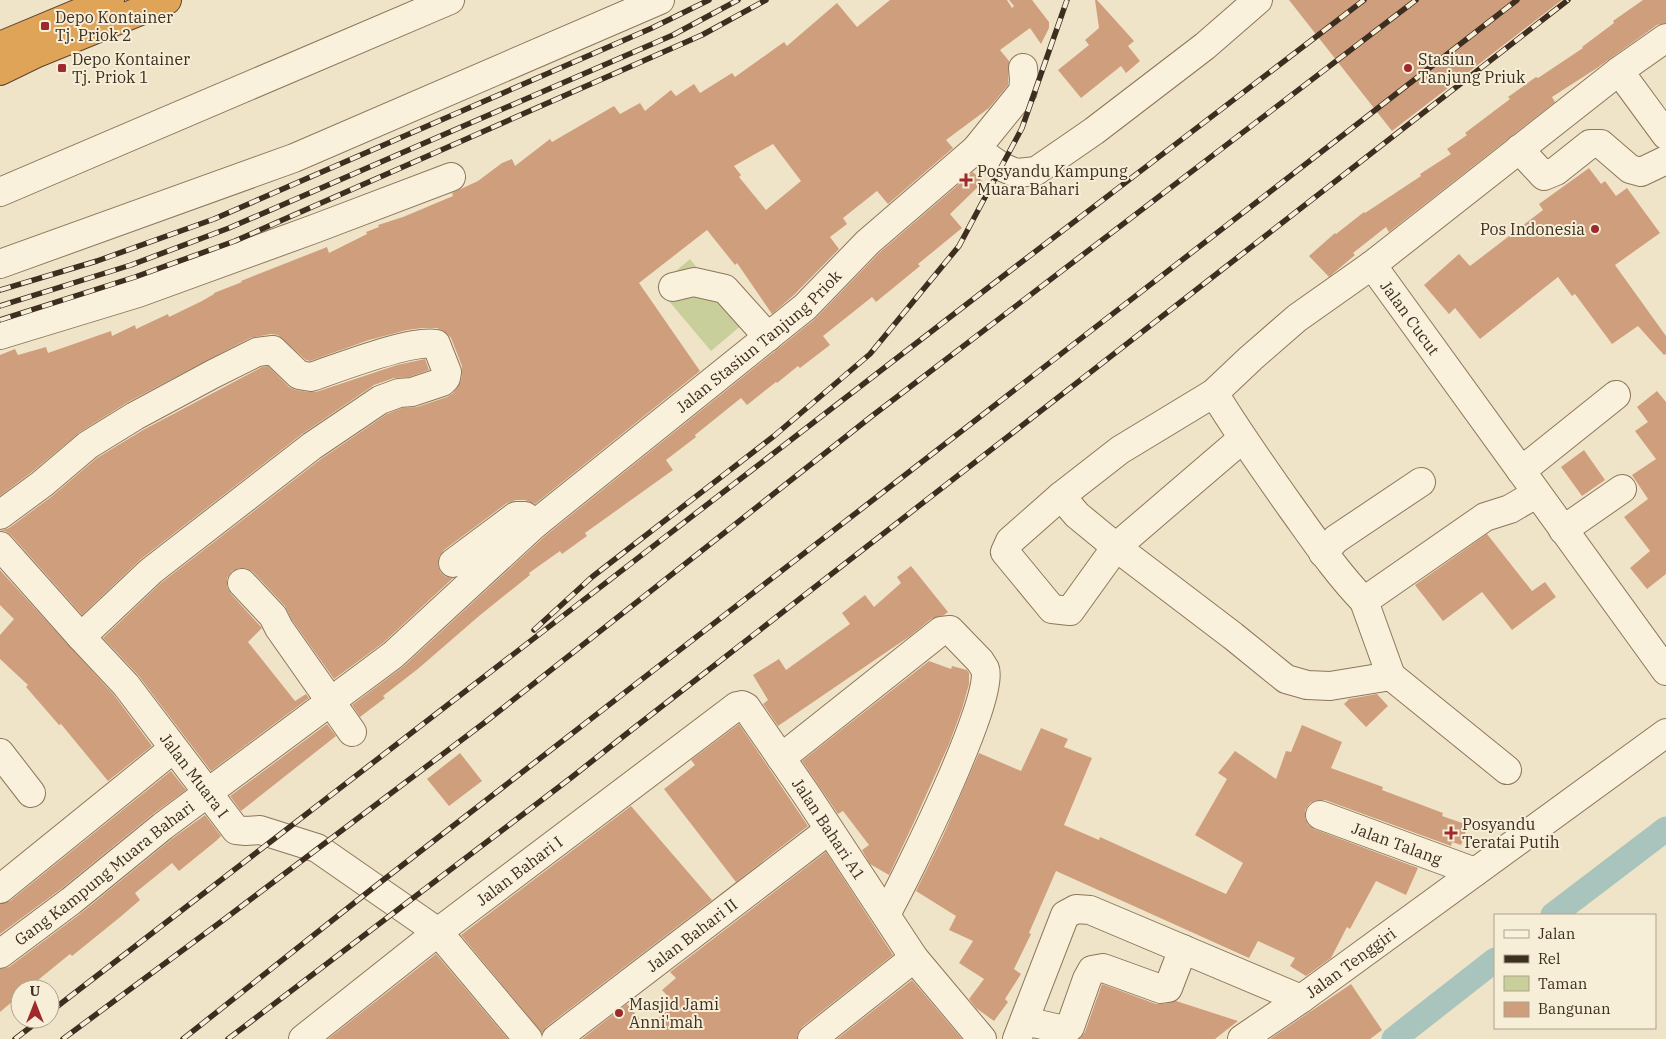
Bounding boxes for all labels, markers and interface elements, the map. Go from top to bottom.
place label: Depo Kontainer Tj. Priok 2 [55,7,173,45]
marker: Depo Kontainer Tj. Priok 2 [39,20,51,32]
place label: Depo Kontainer Tj. Priok 1 [72,49,190,87]
place label: Stasiun Tanjung Priuk [1418,49,1526,87]
marker: Depo Kontainer Tj. Priok 1 [56,62,68,74]
marker: Stasiun Tanjung Priuk [1402,62,1414,74]
place label: Posyandu Kampung Muara Bahari [977,161,1128,199]
marker: Posyandu Kampung Muara Bahari [959,173,973,187]
place label: Pos Indonesia [1480,219,1585,239]
marker: Pos Indonesia [1589,223,1601,235]
street label: Jalan Stasiun Tanjung Priok [672,265,846,417]
street label: Jalan Cucut [1376,276,1444,359]
street label: Jalan Muara I [156,729,233,822]
street label: Jalan Bahari A1 [788,774,870,884]
street label: Gang Kampung Muara Bahari [10,796,198,950]
place label: Posyandu Teratai Putih [1462,814,1560,852]
street label: Jalan Talang [1349,818,1445,869]
marker: Posyandu Teratai Putih [1444,826,1458,840]
street label: Jalan Bahari I [472,832,566,910]
street label: Jalan Bahari II [643,894,741,976]
legend [1494,914,1656,1029]
street label: Jalan Tenggiri [1302,923,1400,1002]
text: Jalan [1538,924,1576,943]
text: Rel [1538,949,1560,968]
text: Taman [1538,974,1588,993]
north arrow [10,979,60,1029]
text: U [30,982,41,1000]
place label: Masjid Jami Anni'mah [629,994,719,1032]
text: Bangunan [1538,999,1611,1018]
marker: Masjid Jami Anni'mah [613,1007,625,1019]

